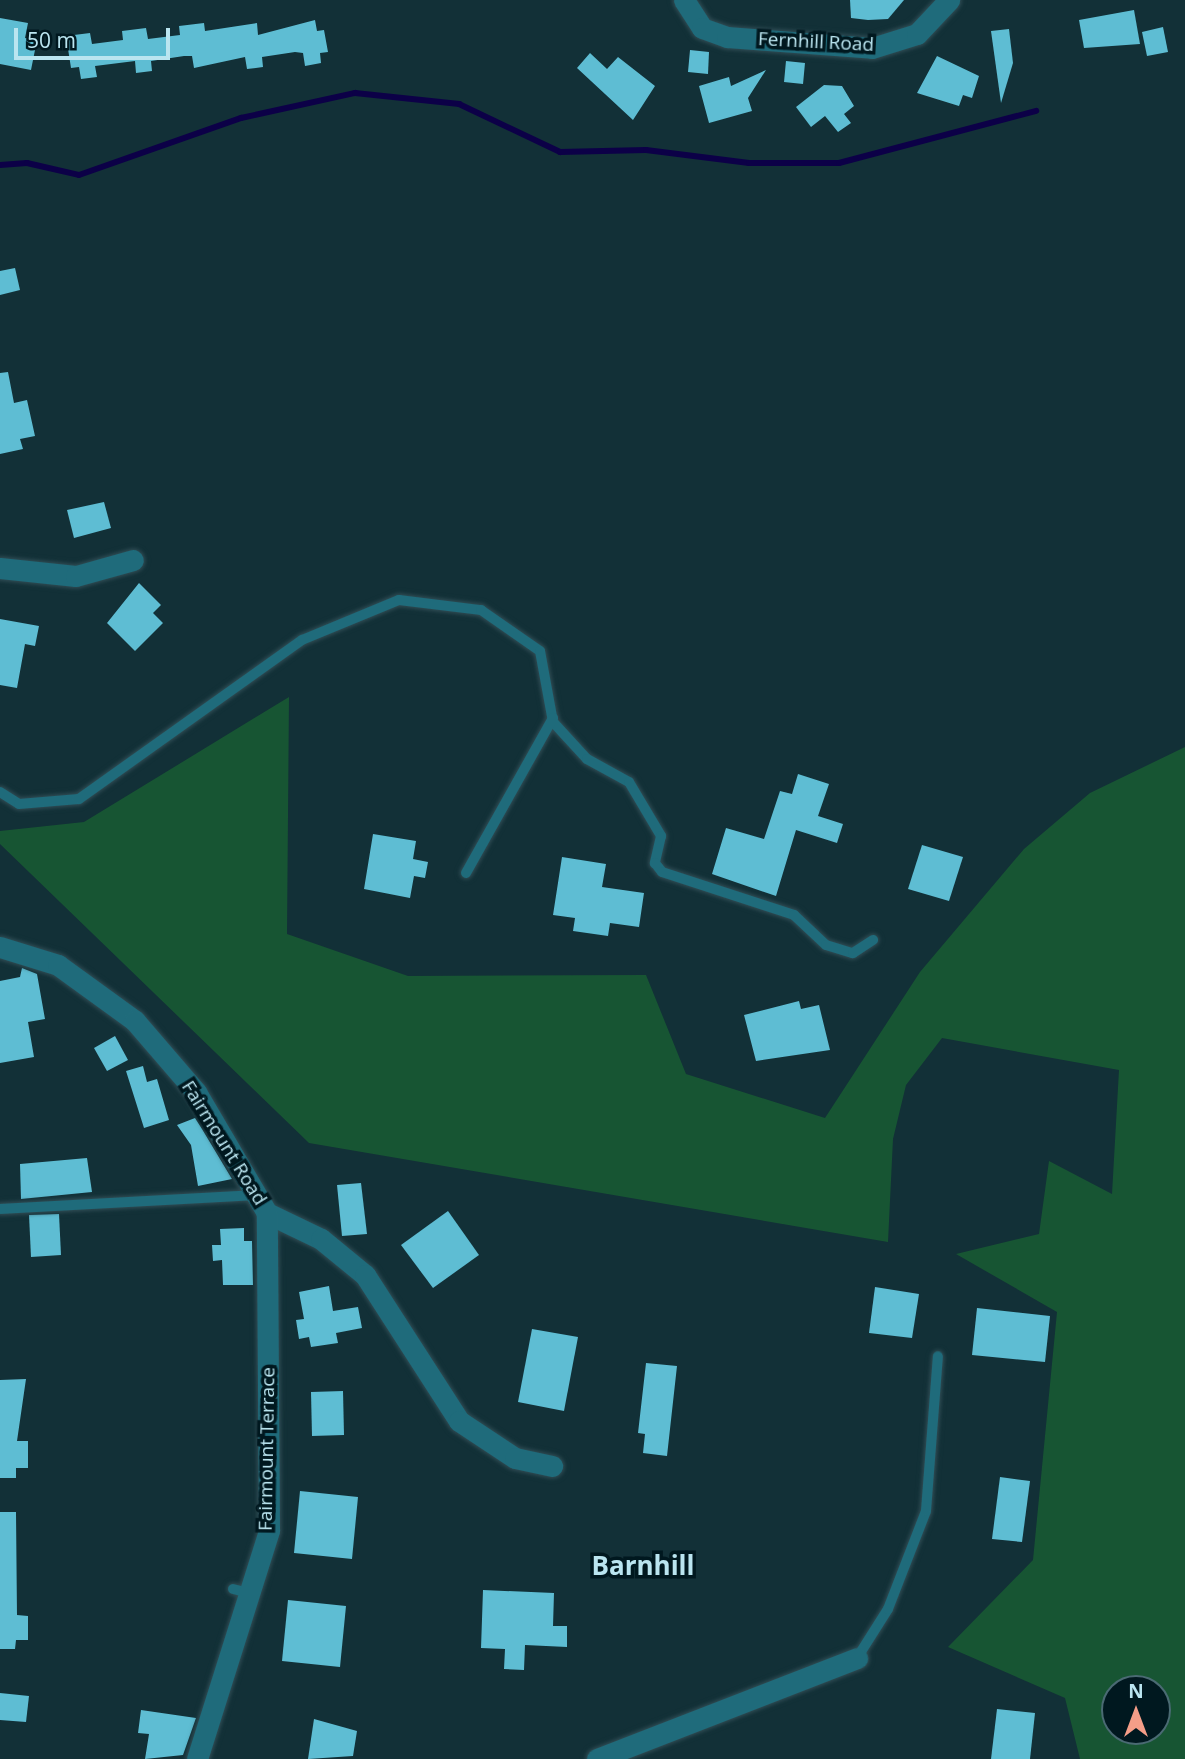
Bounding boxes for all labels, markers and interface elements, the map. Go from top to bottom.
scale bar [18,14,173,58]
text: 50 m [27,26,76,54]
street label: Fernhill Road [757,28,875,56]
street label: Fairmount Road [177,1077,271,1209]
street label: Fairmount Terrace [254,1367,280,1531]
district label: Barnhill [592,1550,694,1582]
north arrow [1101,1675,1171,1745]
text: N [1128,1678,1144,1704]

